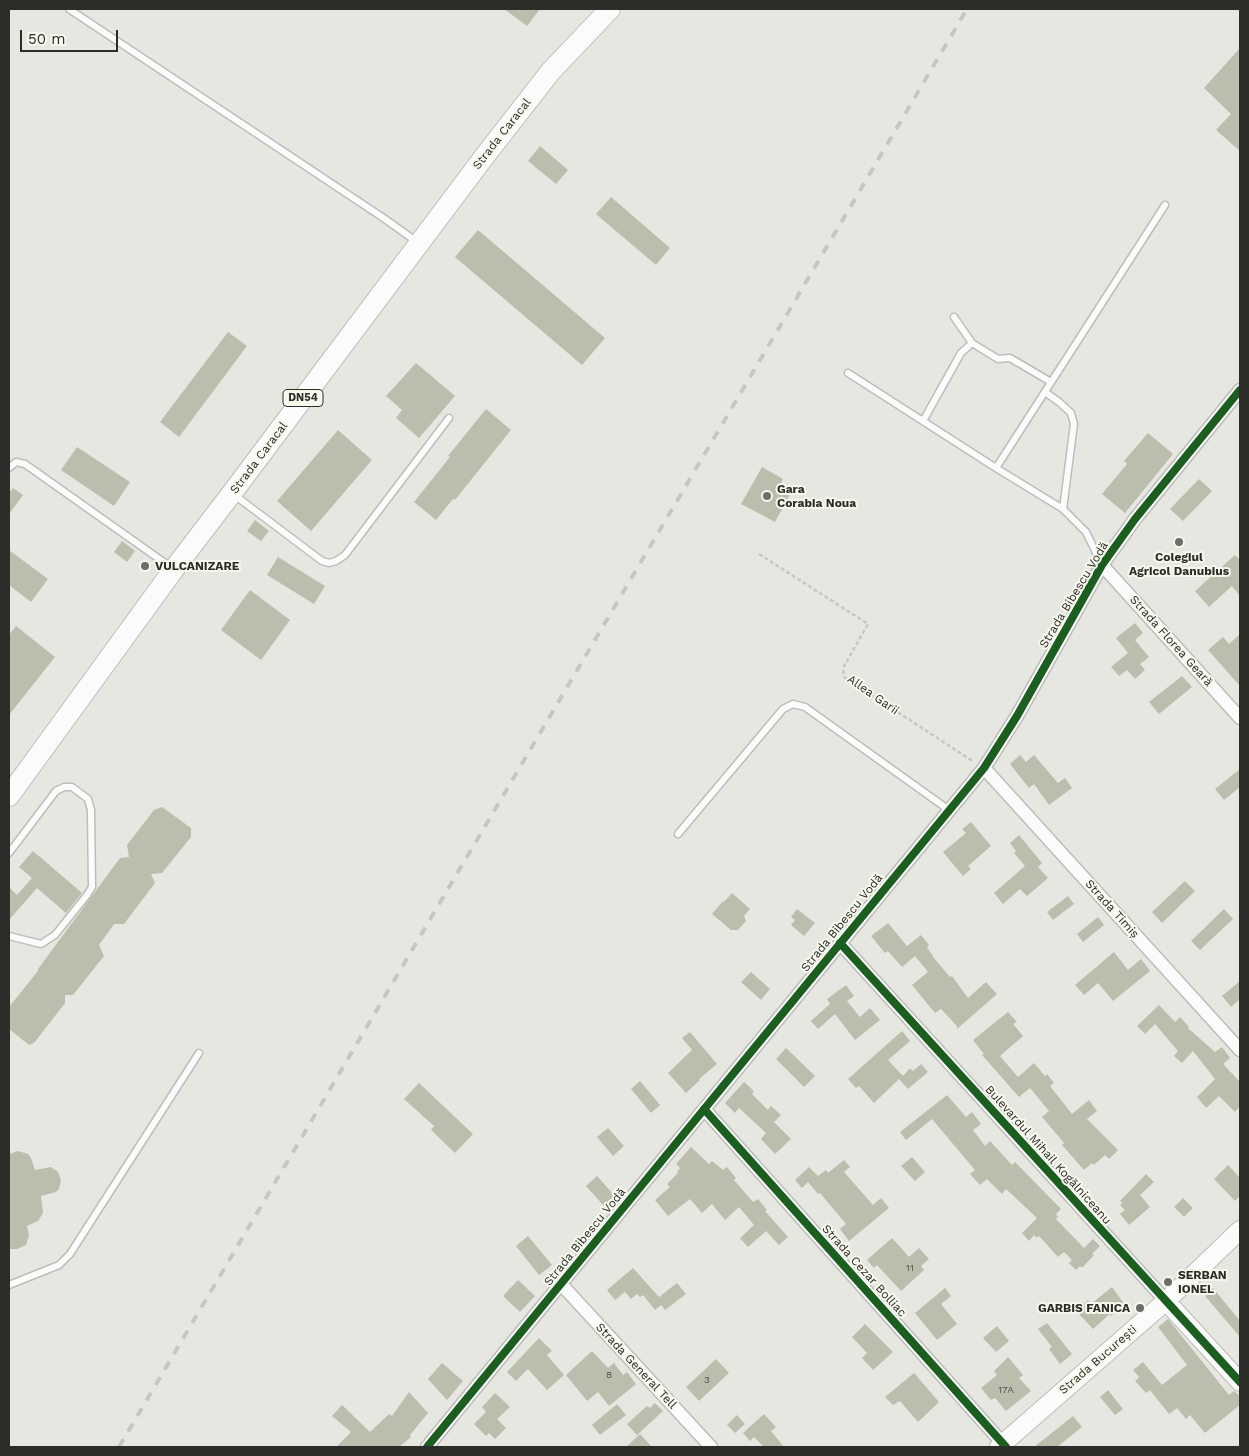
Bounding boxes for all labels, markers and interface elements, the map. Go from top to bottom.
scale bar [22,20,120,52]
text: 50 m [28,30,65,48]
street label: Strada Caracal [470,96,534,172]
road number: DN54 [283,389,323,406]
street label: Strada Caracal [227,419,291,497]
place label: Gara Corabia Noua [777,482,856,510]
marker: Gara Corabia Noua [761,490,773,502]
marker: Colegiul Agricol Danubius [1173,536,1185,548]
street label: Strada Bibescu Vodă [1037,539,1111,651]
place label: Colegiul Agricol Danubius [1129,550,1229,578]
place label: VULCANIZARE [155,559,239,573]
marker: VULCANIZARE [139,560,151,572]
street label: Strada Florea Geară [1126,593,1216,689]
street label: Allea Garii [844,672,902,718]
street label: Strada Bibescu Vodă [798,871,886,975]
street label: Strada Timiș [1082,877,1142,941]
street label: Bulevardul Mihail Kogălniceanu [982,1083,1114,1227]
street label: Strada Bibescu Vodă [541,1185,629,1289]
street label: Strada Cezar Bolliac [819,1222,909,1320]
house number: 11 [906,1262,914,1274]
place label: SERBAN IONEL [1178,1268,1227,1296]
marker: SERBAN IONEL [1162,1276,1174,1288]
place label: GARBIS FANICA [1038,1301,1130,1315]
marker: GARBIS FANICA [1134,1302,1146,1314]
street label: Strada General Tell [593,1320,679,1412]
street label: Strada București [1056,1322,1140,1398]
house number: 8 [606,1369,612,1381]
house number: 3 [704,1374,710,1386]
house number: 17A [998,1384,1014,1396]

